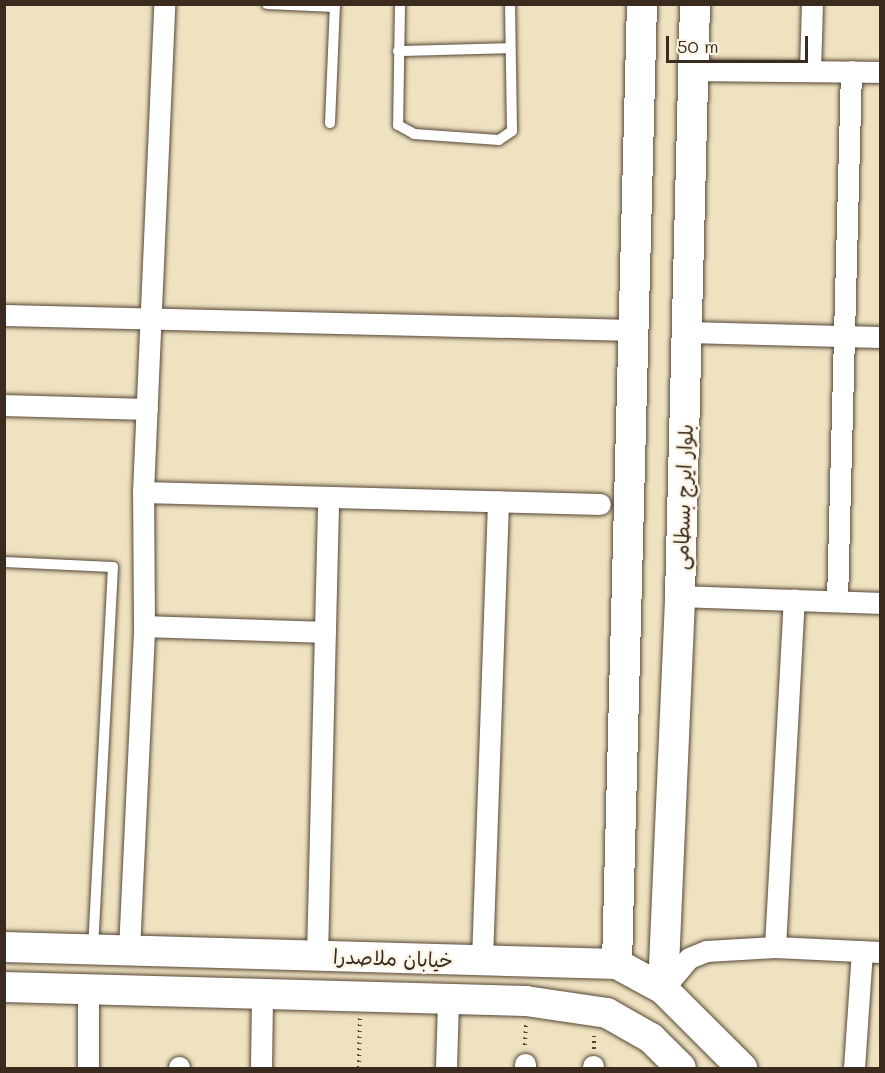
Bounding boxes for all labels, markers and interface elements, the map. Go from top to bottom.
scale bar [669,24,812,62]
text: 50 m [677,34,719,58]
street label: بلوار ایرج بسطامی [668,424,698,570]
street label: خیابان ملاصدرا [333,944,453,972]

